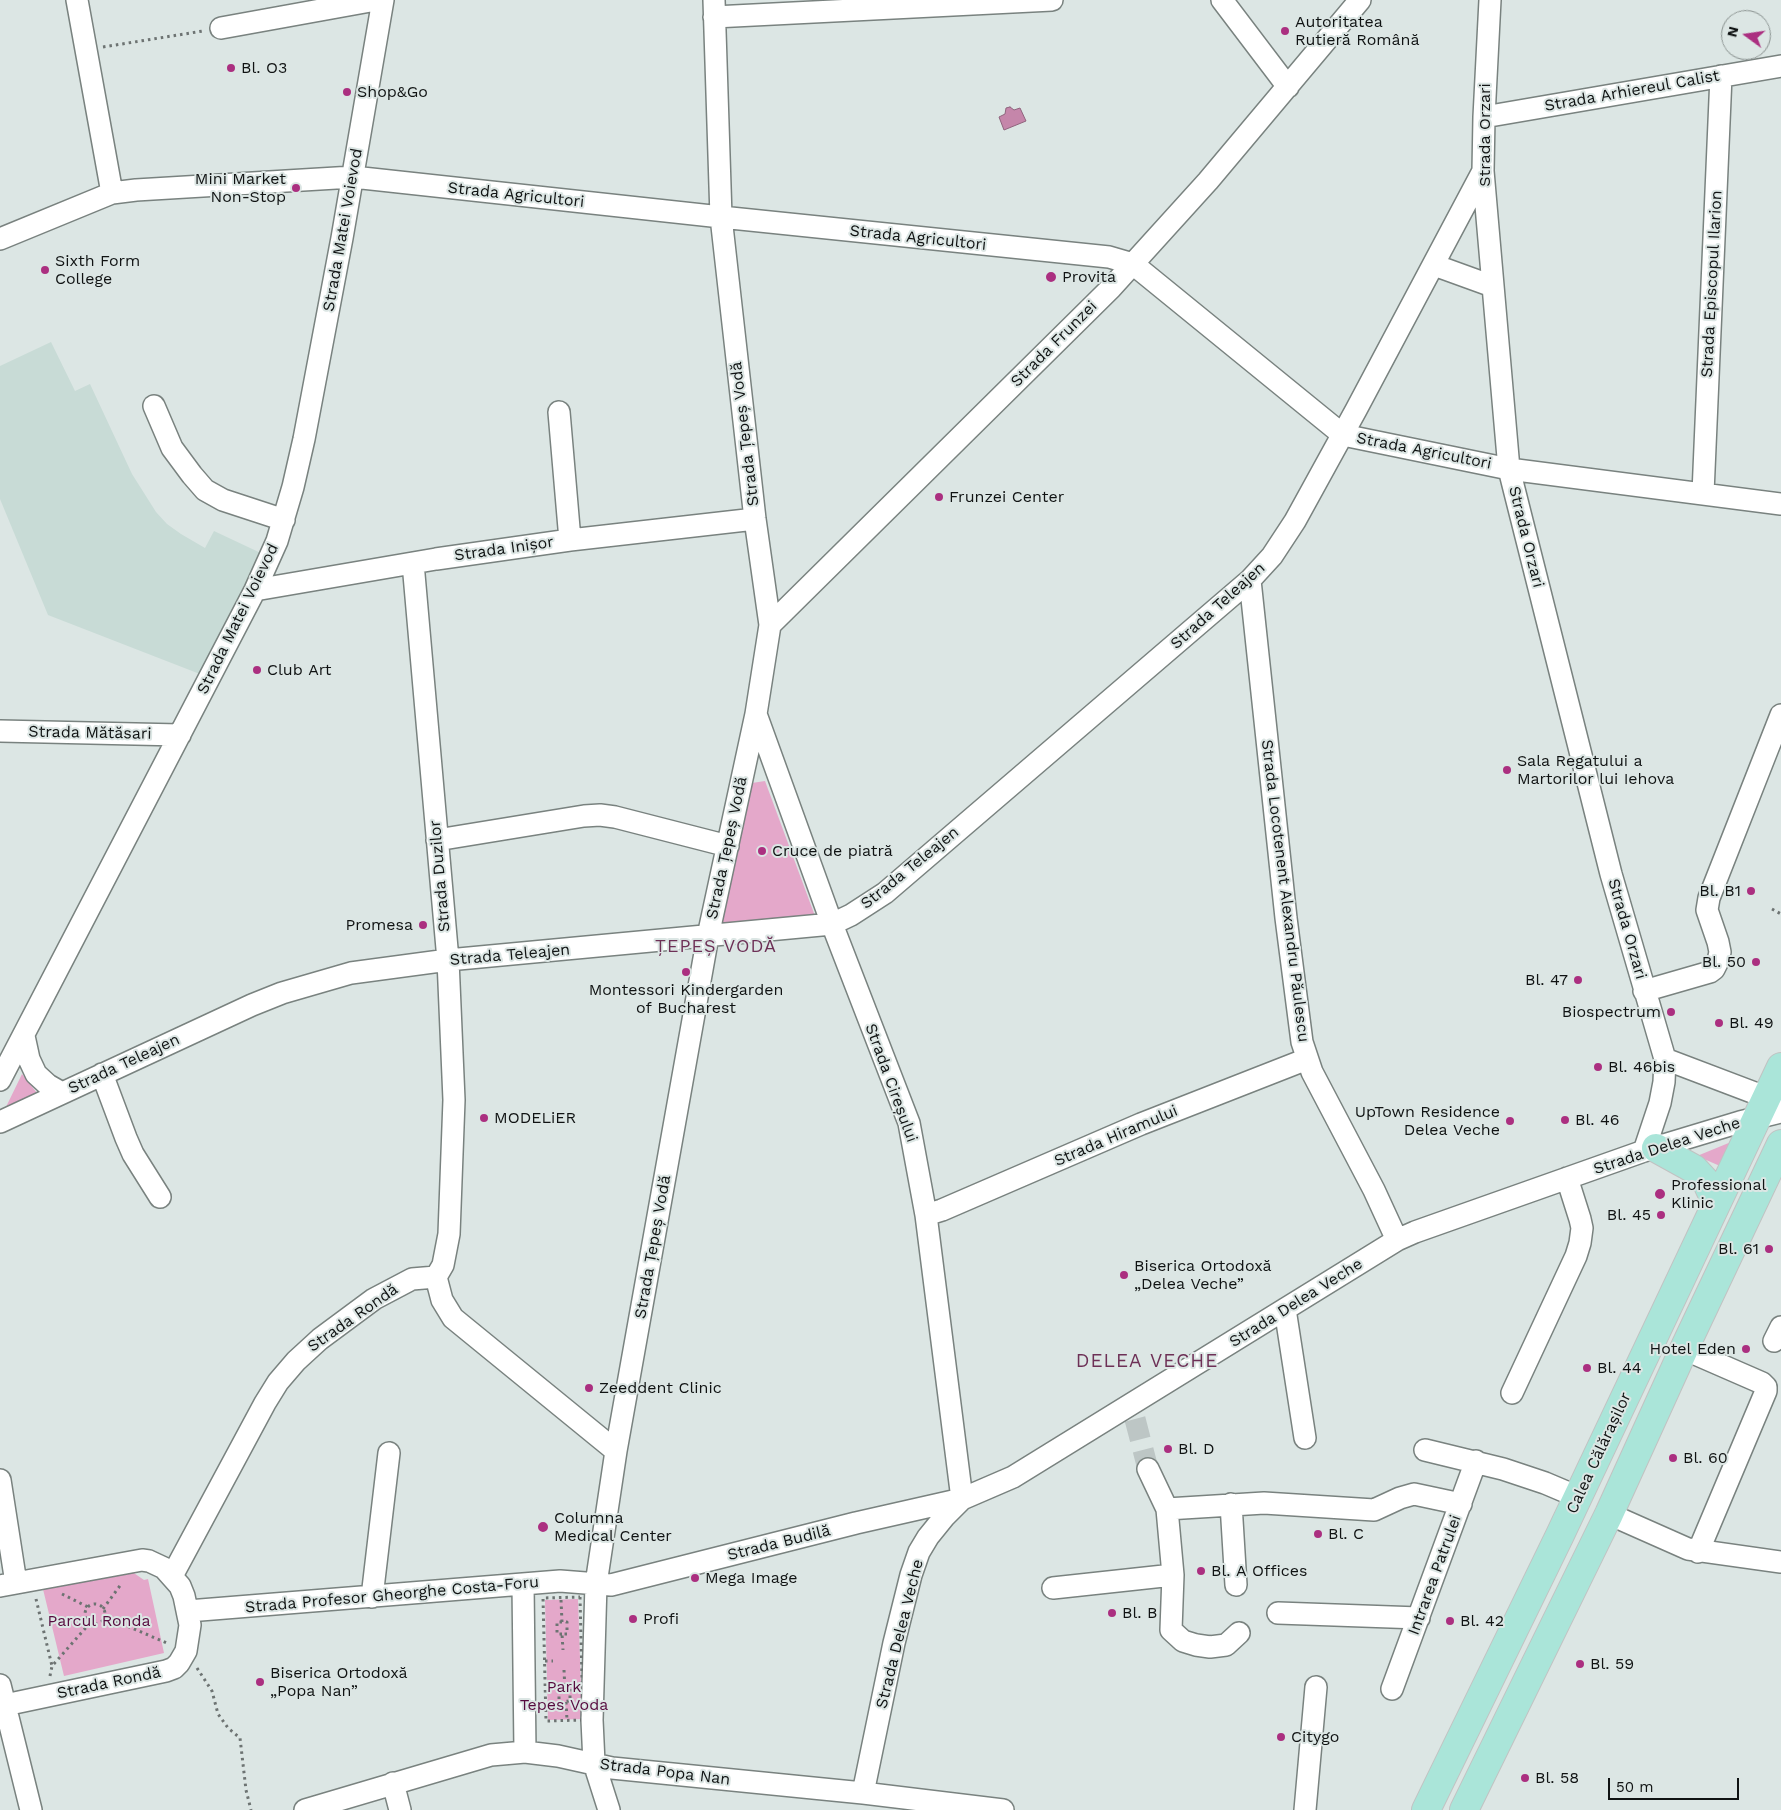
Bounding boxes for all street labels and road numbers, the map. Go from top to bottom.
street label: Strada Arhiereul Calist [1543,66,1721,116]
street label: Strada Orzari [1475,83,1495,187]
street label: Strada Matei Voievod [319,147,367,313]
street label: Strada Agricultori [447,178,585,212]
street label: Strada Episcopul Ilarion [1698,190,1726,378]
street label: Strada Agricultori [849,221,987,255]
street label: Strada Frunzei [1007,297,1101,391]
street label: Strada Țepeș Vodă [727,361,763,507]
street label: Strada Agricultori [1355,428,1493,474]
street label: Strada Orzari [1504,484,1548,590]
street label: Strada Inișor [453,533,555,565]
street label: Strada Matei Voievod [193,541,283,697]
street label: Strada Teleajen [1167,559,1269,653]
street label: Strada Mătăsari [28,722,152,744]
street label: Strada Locotenent Alexandru Păulescu [1257,739,1313,1043]
street label: Strada Țepeș Vodă [702,775,752,921]
street label: Strada Duzilor [426,819,454,933]
street label: Strada Teleajen [857,823,963,913]
street label: Strada Orzari [1603,877,1651,981]
street label: Strada Teleajen [449,940,571,970]
street label: Strada Cireșului [861,1021,921,1145]
street label: Strada Teleajen [65,1030,183,1098]
street label: Strada Hiramului [1051,1101,1181,1171]
street label: Strada Delea Veche [1591,1113,1743,1179]
street label: Strada Țepeș Vodă [631,1174,675,1320]
street label: Strada Delea Veche [1226,1254,1366,1352]
street label: Strada Rondă [304,1280,402,1356]
street label: Calea Călărașilor [1562,1389,1636,1517]
street label: Intrarea Patrulei [1404,1512,1466,1638]
street label: Strada Budilă [726,1521,832,1565]
street label: Strada Delea Veche [872,1557,928,1711]
street label: Strada Profesor Gheorghe Costa-Foru [244,1573,540,1617]
street label: Strada Rondă [55,1663,163,1703]
street label: Strada Popa Nan [599,1754,731,1790]

